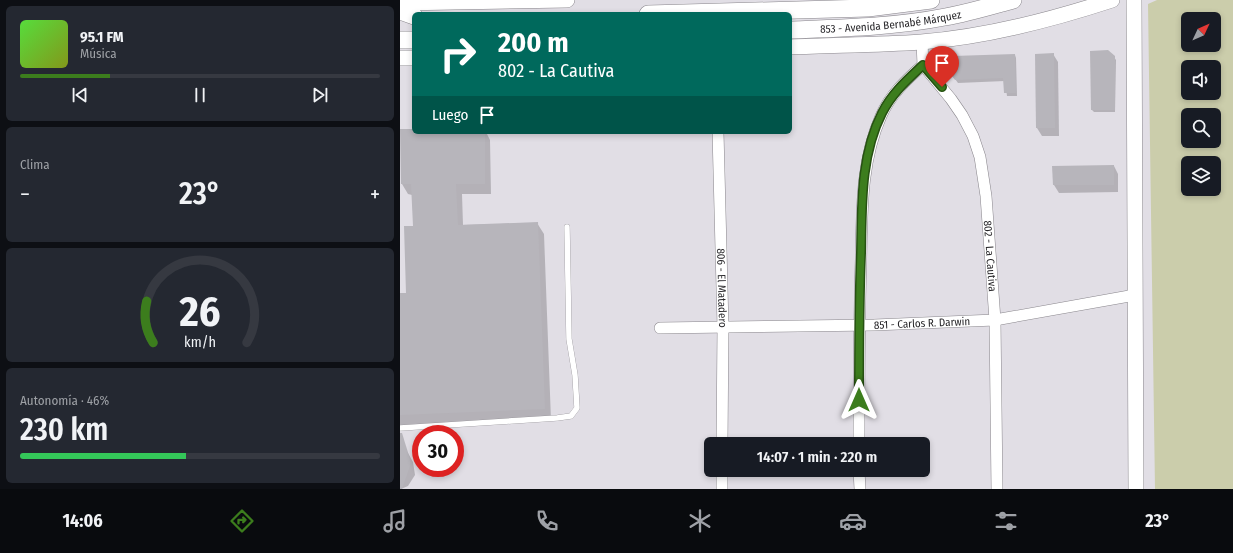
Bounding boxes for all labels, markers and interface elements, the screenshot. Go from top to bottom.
street label: 853 - Avenida Bernabé Márquez [820,8,963,36]
north arrow [1181,12,1221,52]
map controls [1181,12,1221,196]
text: 200 m [498,26,569,59]
text: 95.1 FM [80,28,124,46]
icon: right [432,28,484,80]
text: Música [80,46,117,61]
pin [925,46,959,87]
icon: arrive [931,52,953,74]
text: 802 - La Cautiva [498,60,614,82]
button: sound [1181,60,1221,100]
icon: previous [69,84,91,106]
icon: pause [189,84,211,106]
icon: next [309,84,331,106]
icon: arrive [476,104,498,126]
text: Luego [432,106,468,124]
button: search [1181,108,1221,148]
button: layers [1181,156,1221,196]
text: Clima [20,157,50,172]
text: 23° [179,176,221,212]
text: − [20,181,30,208]
text: + [370,181,380,208]
street label: 802 - La Cautiva [981,220,999,292]
street label: 806 - El Matadero [714,248,729,328]
text: 26 [178,287,221,337]
street label: 851 - Carlos R. Darwin [873,315,970,332]
text: km/h [184,333,216,350]
position arrow [838,379,880,421]
text: Autonomía · 46% [20,393,109,408]
text: 230 km [20,412,108,448]
speed limit sign: 30 [412,425,464,477]
text: 14:07 · 1 min · 220 m [757,448,877,466]
icon: directions [228,507,256,535]
icon: music [381,507,409,535]
icon: phone [533,507,561,535]
icon: climate [686,507,714,535]
icon: car [839,507,867,535]
icon: filters [992,507,1020,535]
text: 14:06 [62,510,103,532]
text: 23° [1145,510,1170,532]

